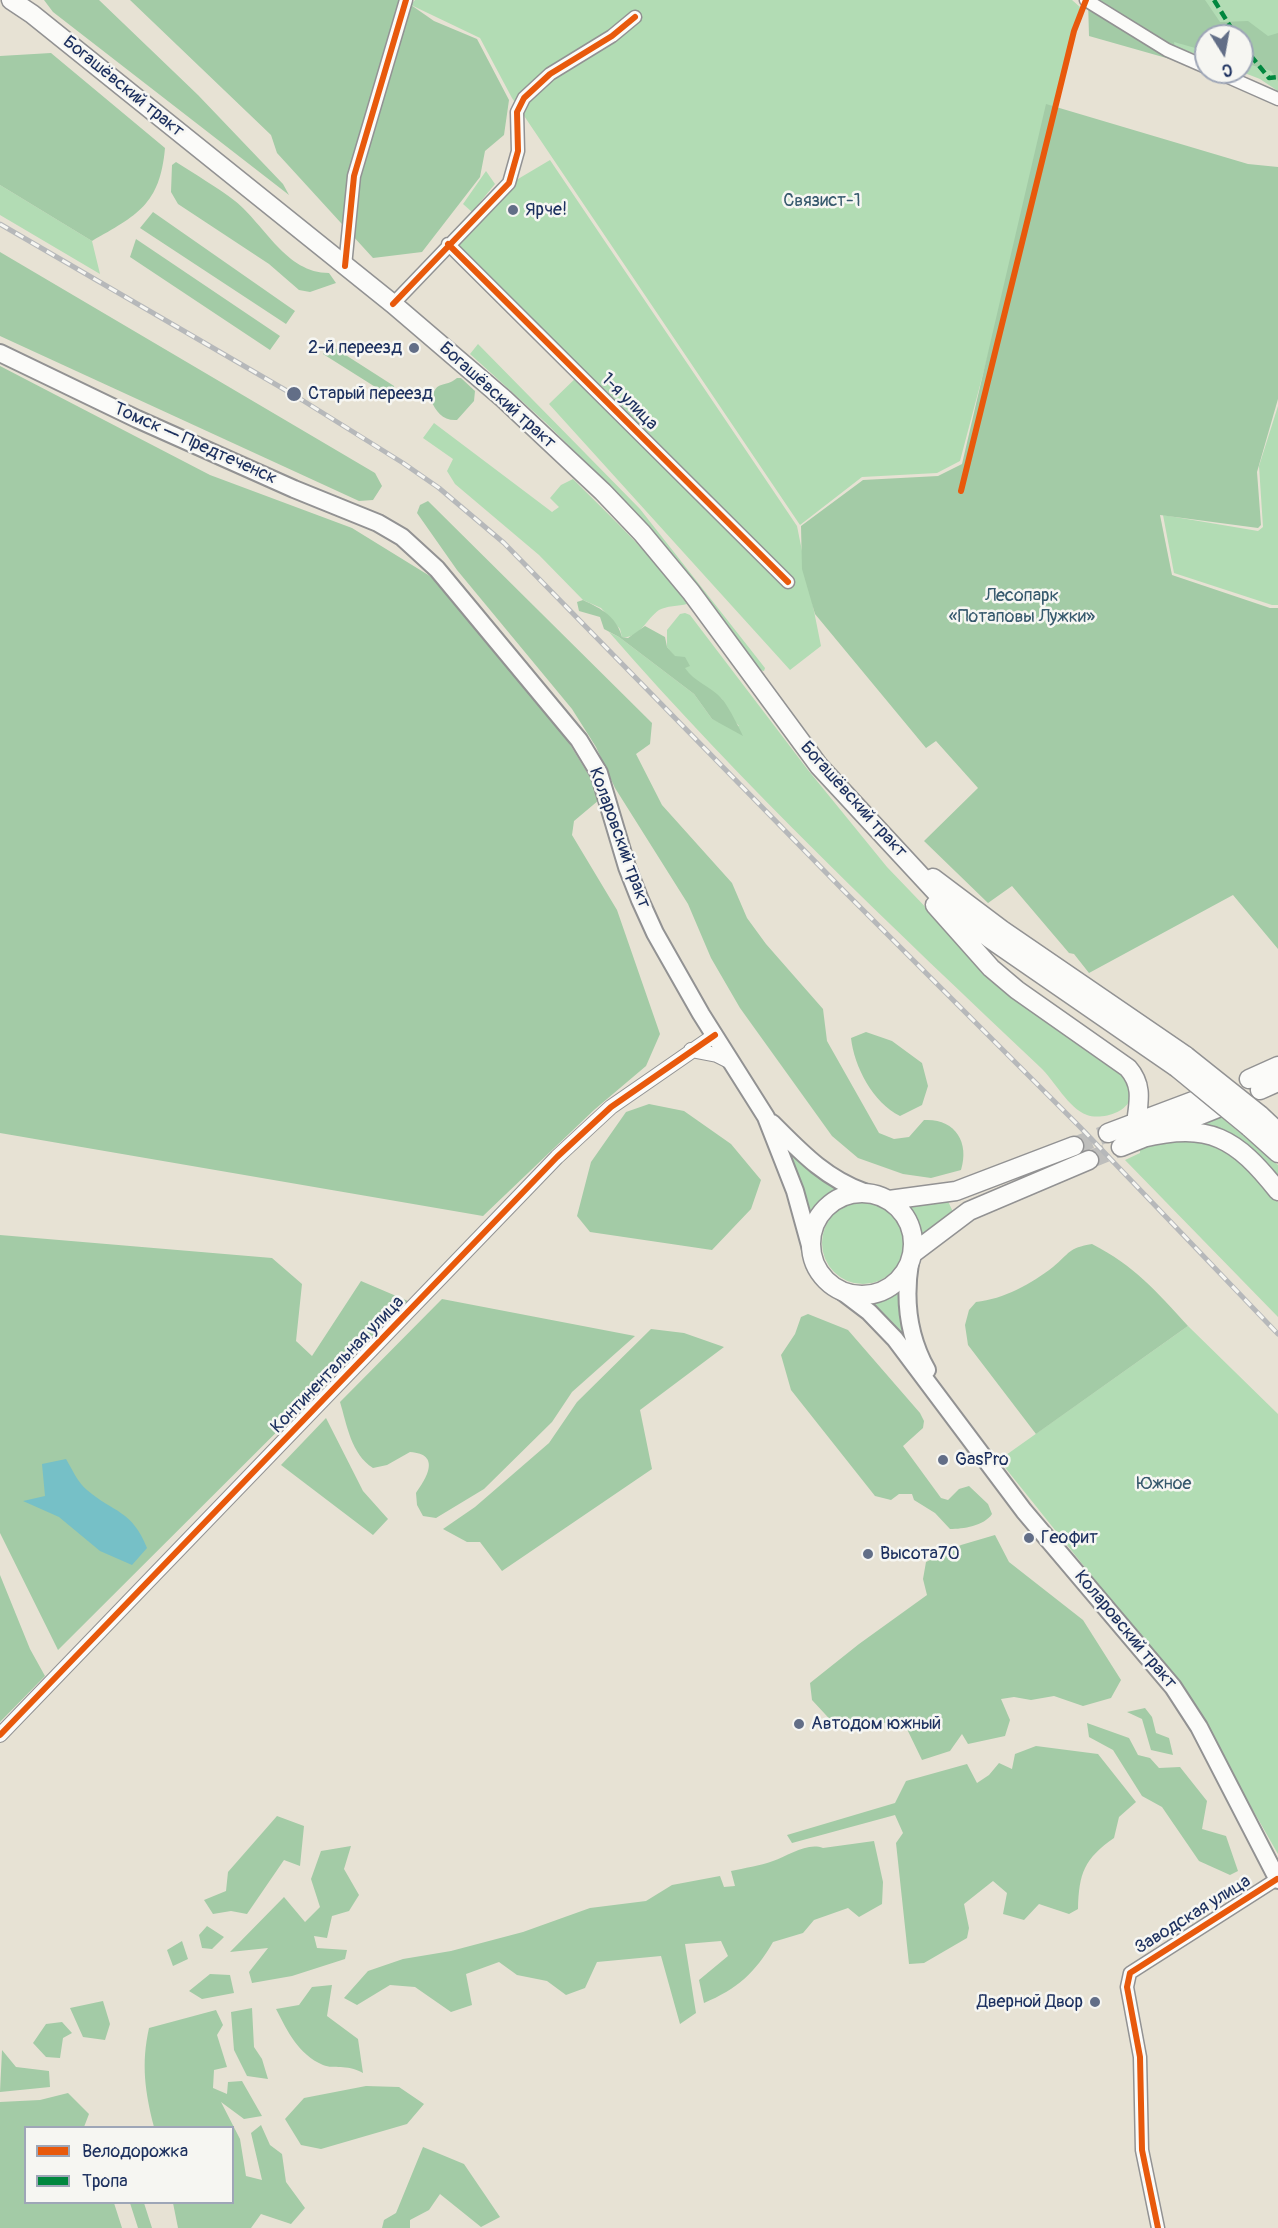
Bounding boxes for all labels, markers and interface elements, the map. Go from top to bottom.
north arrow [1194,24,1254,84]
street label: Богашёвский тракт [58,32,188,142]
text: С [1220,59,1234,80]
park label: Связист-1 [783,190,861,212]
place label: Ярче! [525,199,567,221]
marker: Ярче! [506,203,520,217]
place label: 2-й переезд [308,337,402,359]
street label: Богашёвский тракт [434,338,560,454]
marker: 2-й переезд [407,341,421,355]
street label: 1-я улица [596,369,662,435]
place label: Старый переезд [308,383,433,405]
marker: Старый переезд [285,385,303,403]
street label: Томск — Предтеченск [110,398,280,490]
park label: Лесопарк «Потаповы Лужки» [949,585,1095,628]
street label: Богашёвский тракт [795,737,911,863]
street label: Коларовский тракт [584,765,654,911]
street label: Континентальная улица [267,1292,409,1438]
place label: GasPro [955,1449,1009,1471]
marker: GasPro [936,1453,950,1467]
park label: Южное [1137,1473,1191,1495]
place label: Геофит [1041,1527,1098,1549]
marker: Геофит [1022,1531,1036,1545]
place label: Высота70 [880,1543,960,1565]
marker: Высота70 [861,1547,875,1561]
street label: Коларовский тракт [1069,1566,1181,1694]
place label: Автодом южный [811,1713,941,1735]
marker: Автодом южный [792,1717,806,1731]
street label: Заводская улица [1131,1871,1255,1959]
place label: Дверной Двор [977,1991,1083,2013]
marker: Дверной Двор [1088,1995,1102,2009]
legend [24,2126,234,2204]
text: Велодорожка [82,2140,188,2163]
text: Тропа [82,2170,128,2193]

